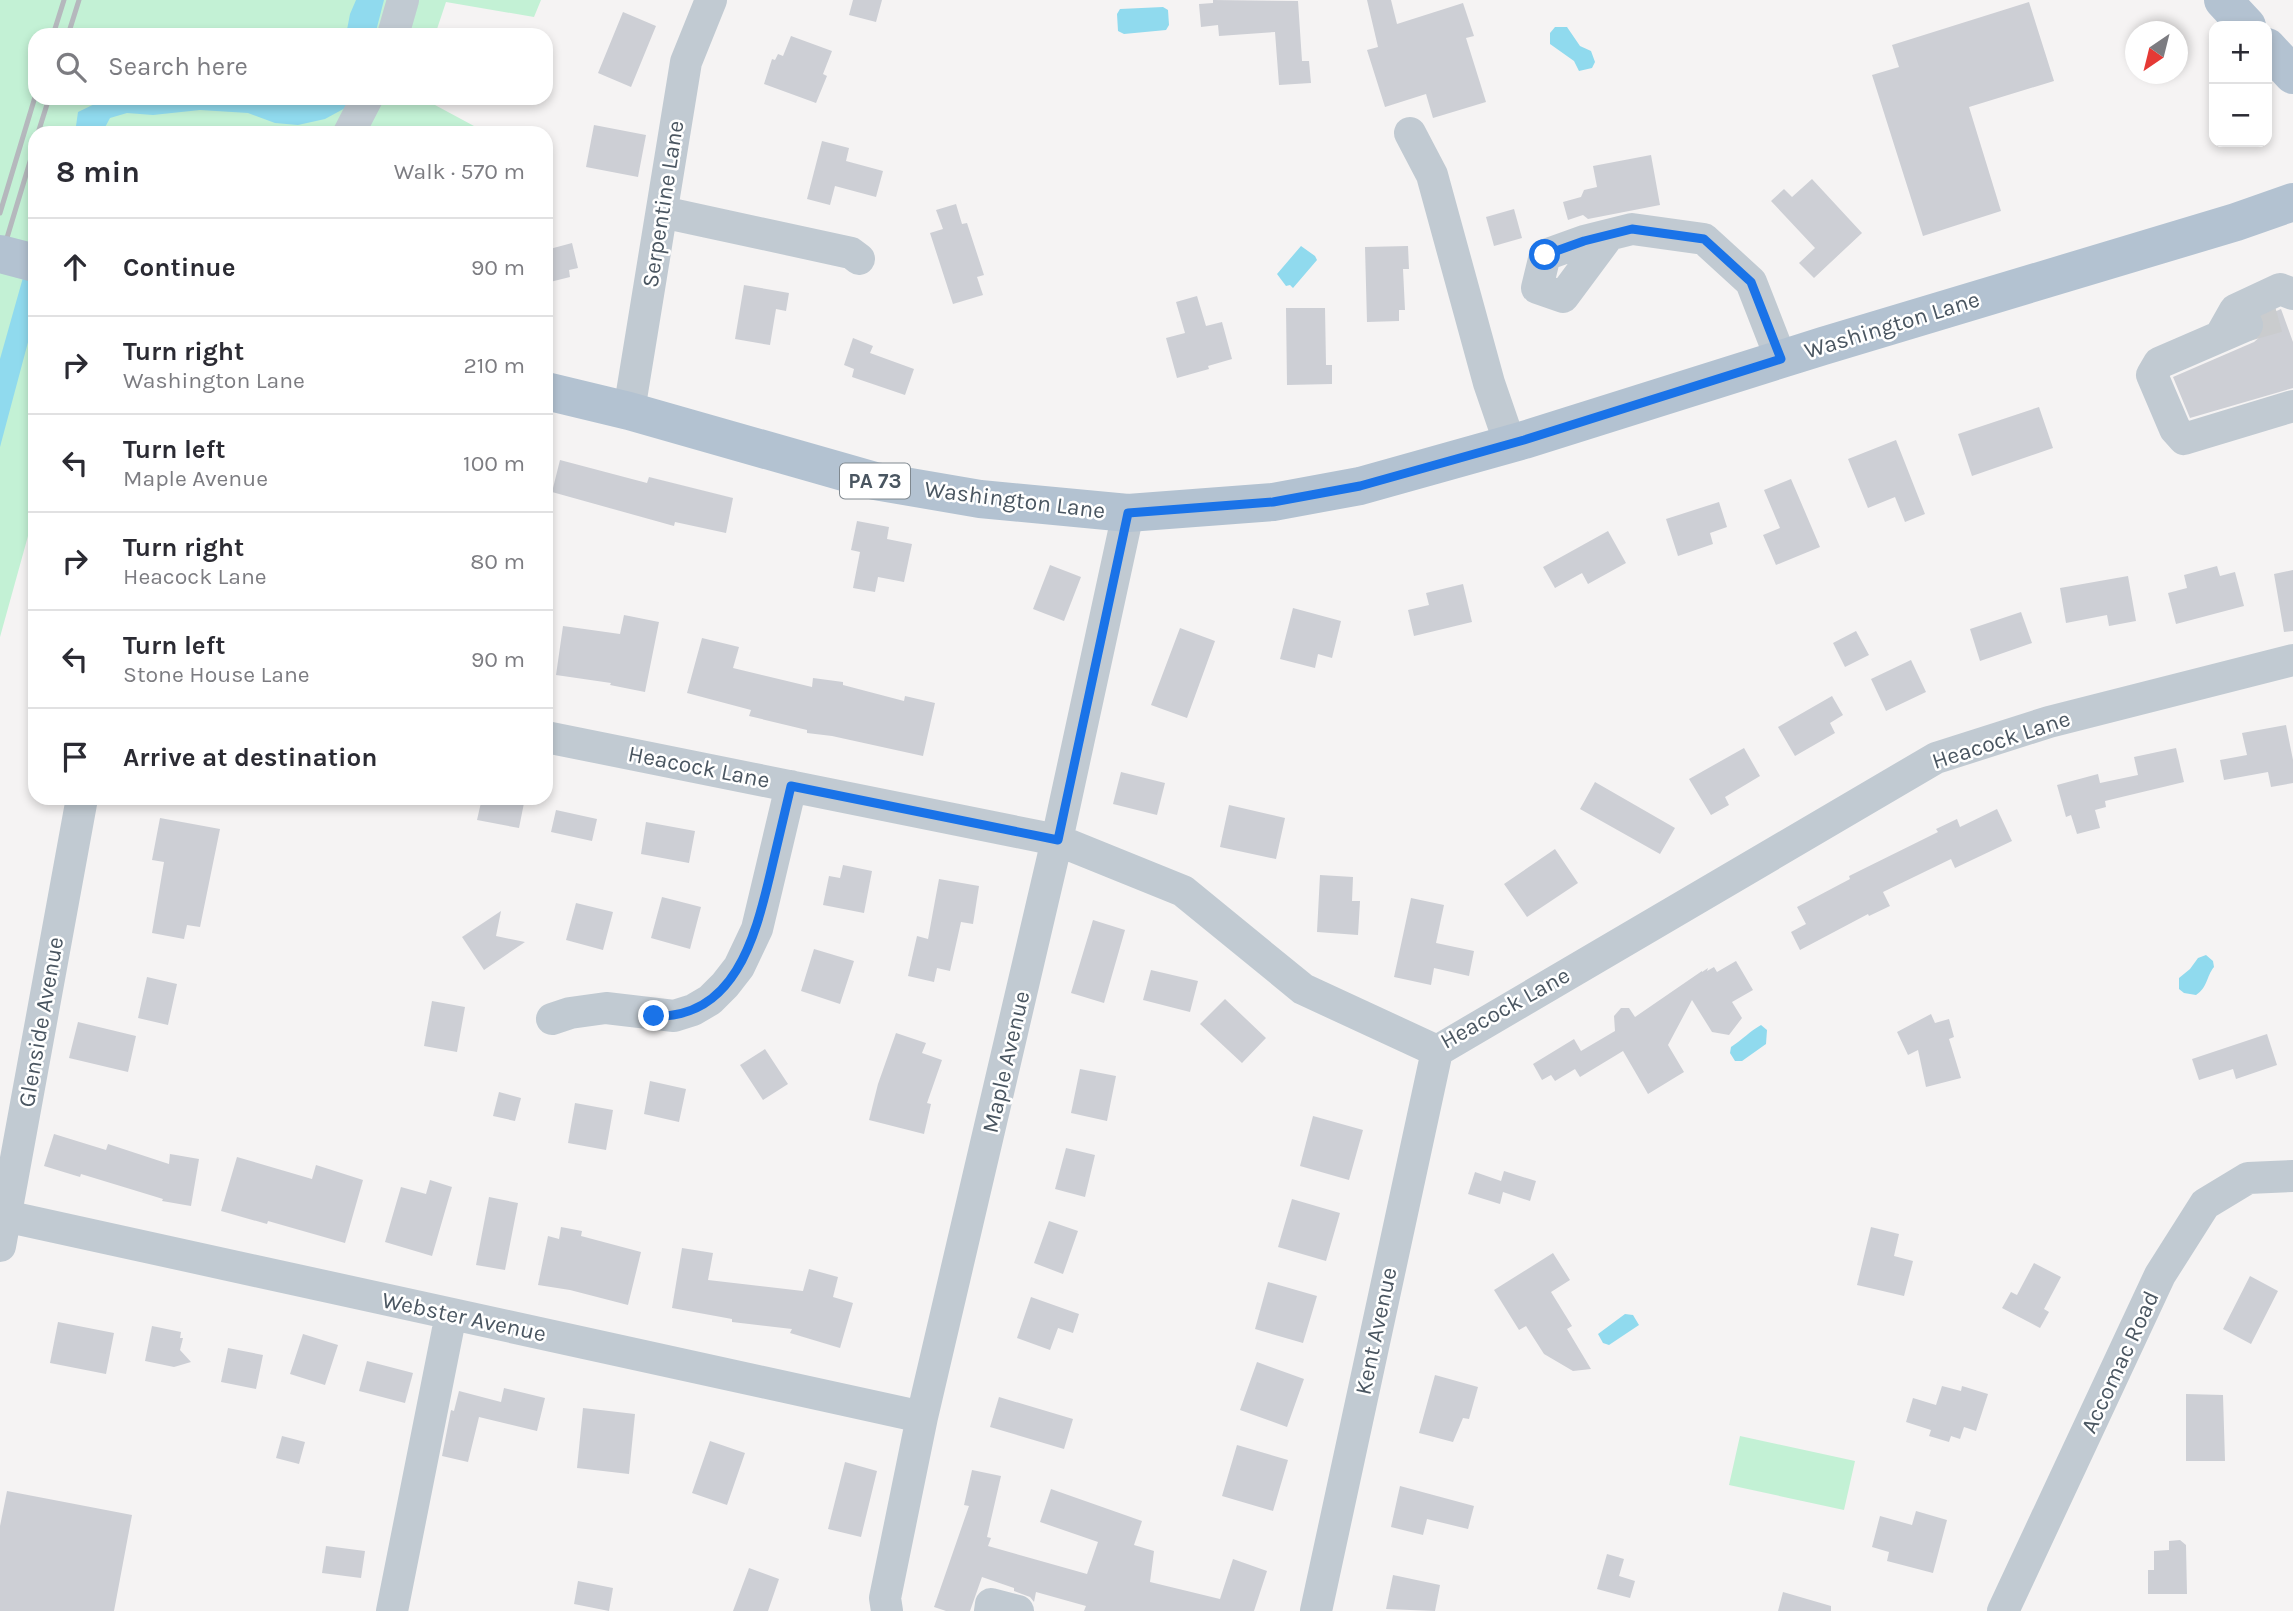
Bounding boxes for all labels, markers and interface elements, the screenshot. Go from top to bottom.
north arrow [2125,21,2188,84]
map controls [2209,21,2272,147]
button: + [2209,21,2272,84]
search box [28,28,553,105]
icon: search [52,48,90,86]
text: Search here [108,51,248,82]
button: − [2209,84,2272,147]
street label: Serpentine Lane [636,118,690,290]
text: 8 min [56,154,140,190]
text: Walk · 570 m [394,158,525,185]
route start [1529,239,1560,270]
icon: ahead [56,248,94,286]
text: Continue [123,252,235,283]
text: 90 m [471,254,525,281]
street label: Washington Lane [1801,286,1983,364]
text: Turn right [123,336,244,367]
icon: right [56,346,94,384]
text: 210 m [463,352,525,379]
text: Washington Lane [123,367,305,394]
text: Turn left [123,434,225,465]
icon: left [56,444,94,482]
text: 100 m [463,450,525,477]
road number: PA 73 [840,463,910,498]
text: Maple Avenue [123,465,268,492]
street label: Washington Lane [923,476,1107,524]
text: Turn right [123,532,244,563]
icon: right [56,542,94,580]
text: 80 m [470,548,525,575]
text: Heacock Lane [123,563,267,590]
text: Turn left [123,630,225,661]
icon: left [56,640,94,678]
text: 90 m [471,646,525,673]
text: Stone House Lane [123,661,310,688]
street label: Heacock Lane [1929,705,2073,775]
icon: arrive [56,738,94,776]
street label: Heacock Lane [626,740,772,794]
text: Arrive at destination [123,742,377,773]
street label: Glenside Avenue [13,935,69,1109]
street label: Heacock Lane [1436,961,1574,1055]
street label: Maple Avenue [977,988,1035,1136]
route end [638,1000,669,1031]
street label: Kent Avenue [1349,1265,1403,1397]
street label: Webster Avenue [379,1286,549,1348]
street label: Accomac Road [2075,1287,2165,1437]

